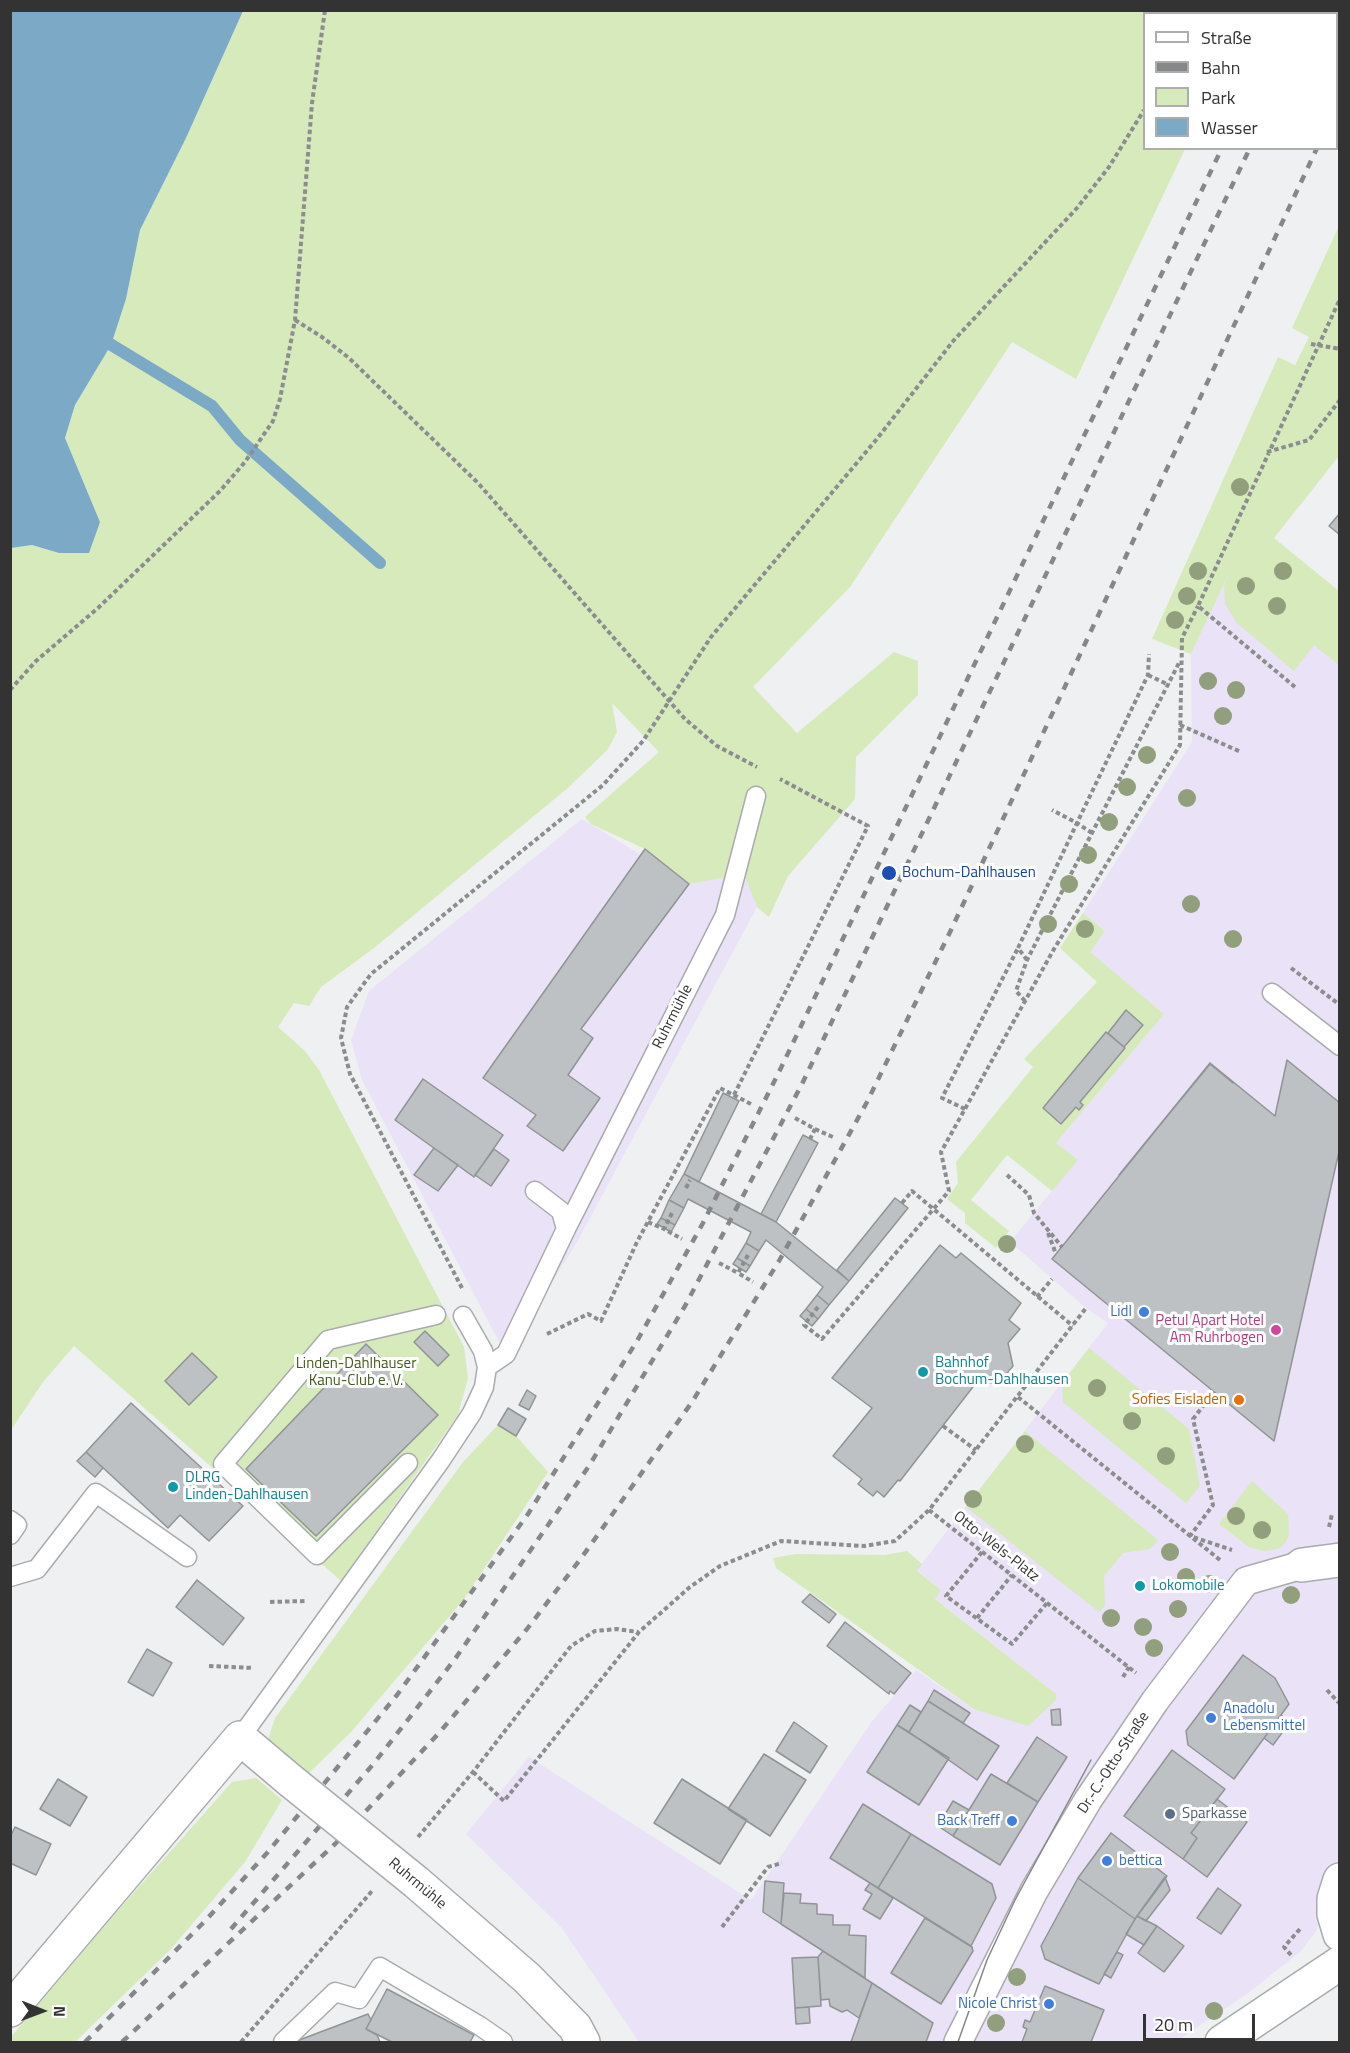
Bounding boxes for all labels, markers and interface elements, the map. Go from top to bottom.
legend [1143,12,1338,150]
text: Straße [1201,24,1252,51]
text: Bahn [1201,54,1240,81]
text: Park [1201,84,1235,111]
text: Wasser [1201,114,1258,141]
marker: Bochum-Dahlhausen [880,864,898,882]
place label: Bochum-Dahlhausen [902,864,1036,882]
street label: Ruhrmühle [649,982,697,1052]
place label: Lidl [1110,1303,1132,1321]
marker: Lidl [1137,1305,1151,1319]
place label: Petul Apart Hotel Am Ruhrbogen [1155,1312,1264,1347]
marker: Petul Apart Hotel Am Ruhrbogen [1269,1323,1283,1337]
place label: Bahnhof Bochum-Dahlhausen [935,1354,1069,1389]
park label: Linden-Dahlhauser Kanu-Club e. V. [296,1355,416,1390]
marker: Bahnhof Bochum-Dahlhausen [916,1365,930,1379]
place label: Sofies Eisladen [1132,1391,1227,1409]
marker: Sofies Eisladen [1232,1393,1246,1407]
place label: DLRG Linden-Dahlhausen [185,1469,309,1504]
marker: DLRG Linden-Dahlhausen [166,1480,180,1494]
street label: Otto-Wels-Platz [949,1508,1043,1586]
place label: Lokomobile [1152,1577,1225,1595]
marker: Lokomobile [1133,1579,1147,1593]
place label: Anadolu Lebensmittel [1223,1700,1306,1735]
street label: Dr.-C.-Otto-Straße [1074,1709,1154,1817]
marker: Anadolu Lebensmittel [1204,1711,1218,1725]
place label: Sparkasse [1182,1805,1247,1823]
marker: Sparkasse [1163,1807,1177,1821]
place label: Back Treff [937,1812,1000,1830]
marker: Back Treff [1005,1814,1019,1828]
place label: bettica [1119,1852,1162,1870]
marker: bettica [1100,1854,1114,1868]
street label: Ruhrmühle [384,1855,450,1913]
north arrow [12,1981,72,2041]
place label: Nicole Christ [958,1995,1037,2013]
marker: Nicole Christ [1042,1997,1056,2011]
scale bar [1146,2002,1258,2040]
text: N [48,2006,72,2017]
text: 20 m [1154,2011,1193,2038]

